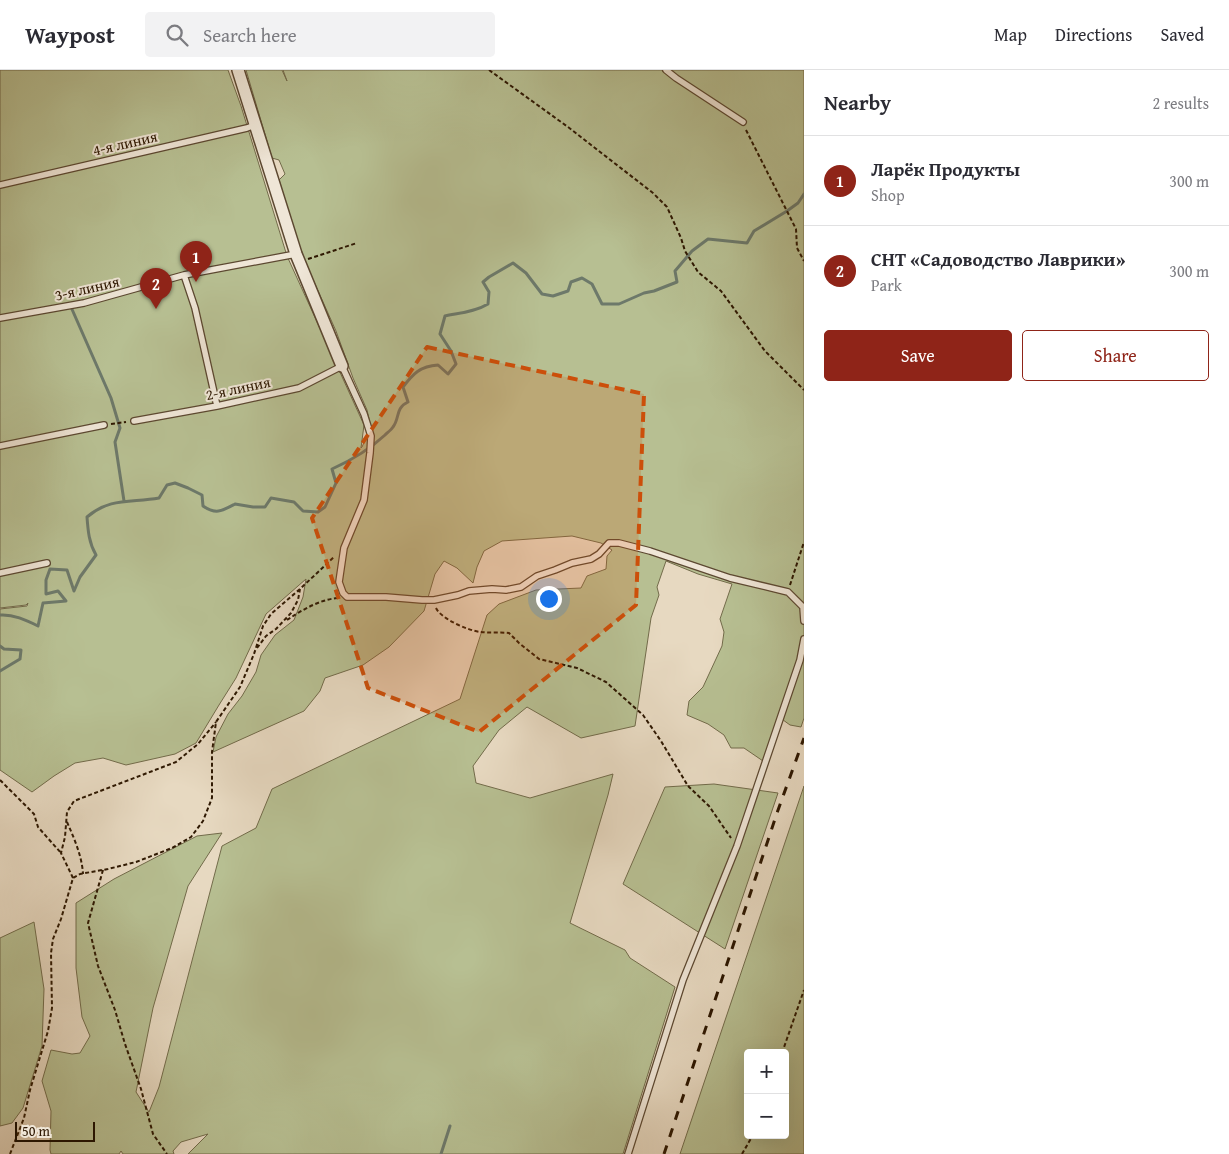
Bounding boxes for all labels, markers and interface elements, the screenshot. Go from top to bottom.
search box [145,12,495,57]
text: Waypost [25,17,115,52]
icon: search [163,21,191,49]
text: Search here [203,21,297,49]
text: Map [994,21,1027,48]
text: Directions [1055,21,1132,48]
text: Saved [1160,21,1204,48]
text: Nearby [824,87,891,118]
text: 2 results [1152,91,1209,115]
street label: 4-я линия [91,125,160,161]
text: Ларёк Продукты [871,155,1020,183]
text: 1 [836,169,844,193]
text: 300 m [1169,169,1209,193]
text: Shop [871,183,905,207]
pin: 1 [180,241,212,282]
text: СНТ «Садоводство Лаврики» [871,245,1125,273]
text: 2 [836,259,844,283]
text: 300 m [1169,259,1209,283]
pin: 2 [140,268,172,309]
street label: 3-я линия [53,270,122,306]
text: Park [871,273,902,297]
button: Save [824,330,1012,381]
button: Share [1022,330,1209,381]
street label: 2-я линия [204,371,273,405]
your location [536,586,562,612]
map controls [744,1049,789,1139]
button: + [744,1049,789,1094]
button: − [744,1094,789,1139]
scale bar [15,1119,95,1142]
text: 50 m [22,1121,50,1141]

